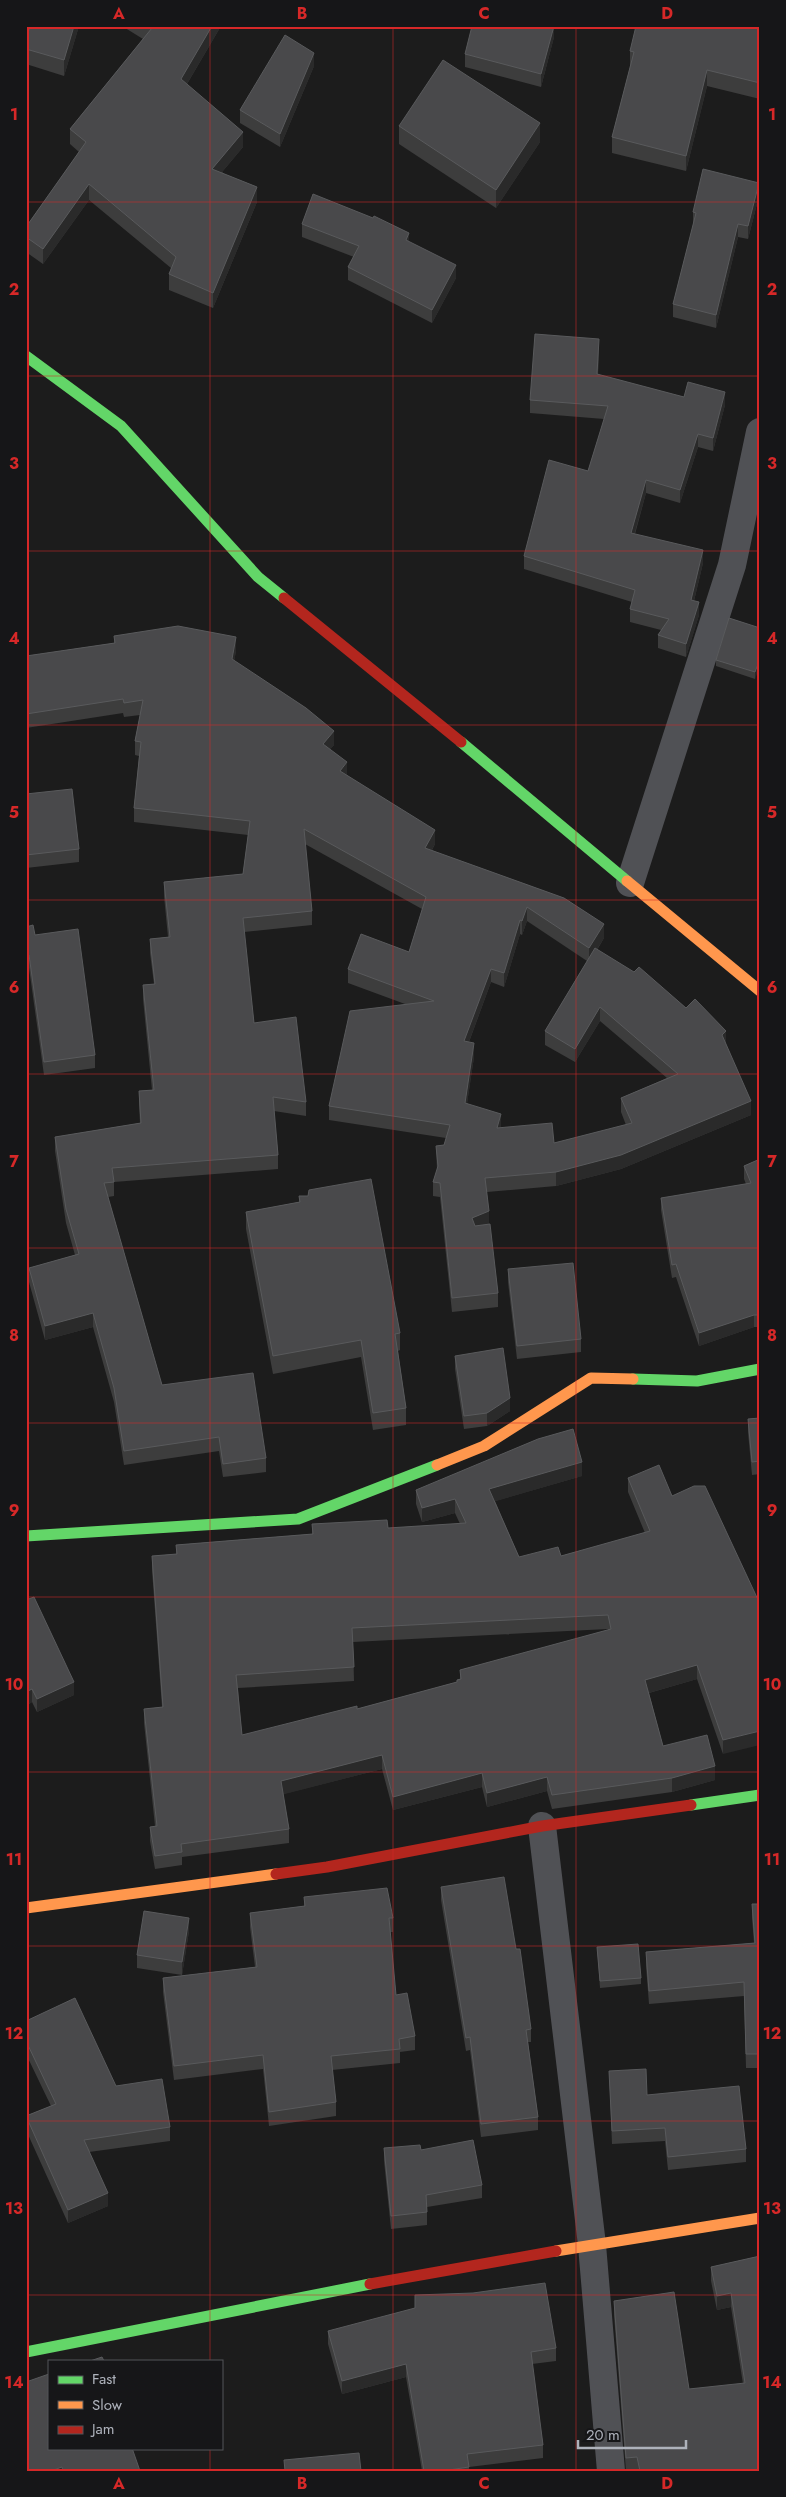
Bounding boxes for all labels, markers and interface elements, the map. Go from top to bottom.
text: A [112,2,125,25]
text: B [297,2,307,25]
text: C [478,2,490,25]
text: D [661,2,673,25]
text: 1 [10,103,18,126]
text: 1 [768,103,776,126]
text: 2 [9,278,19,301]
text: 2 [767,278,777,301]
text: 3 [9,452,19,475]
text: 3 [767,452,777,475]
text: 4 [8,627,20,650]
text: 4 [766,627,778,650]
text: 5 [9,801,19,824]
text: 5 [767,801,777,824]
text: 6 [9,976,19,999]
text: 6 [767,976,777,999]
text: 7 [9,1150,19,1173]
text: 7 [767,1150,777,1173]
text: 8 [9,1324,19,1347]
text: 8 [767,1324,777,1347]
text: 9 [9,1499,19,1522]
text: 9 [767,1499,777,1522]
text: 10 [5,1673,23,1696]
text: 10 [763,1673,781,1696]
text: 11 [6,1848,22,1871]
text: 11 [764,1848,780,1871]
text: 12 [5,2022,23,2045]
text: 12 [763,2022,781,2045]
text: 13 [5,2197,23,2220]
text: 13 [763,2197,781,2220]
legend [48,2360,222,2450]
text: Fast [92,2368,116,2390]
text: 14 [4,2371,24,2394]
text: 14 [762,2371,782,2394]
text: Slow [92,2394,123,2416]
scale bar [578,2417,686,2449]
text: Jam [90,2418,115,2440]
text: 20 m [586,2424,620,2446]
text: A [112,2472,125,2495]
text: B [297,2472,307,2495]
text: C [478,2472,490,2495]
text: D [661,2472,673,2495]

